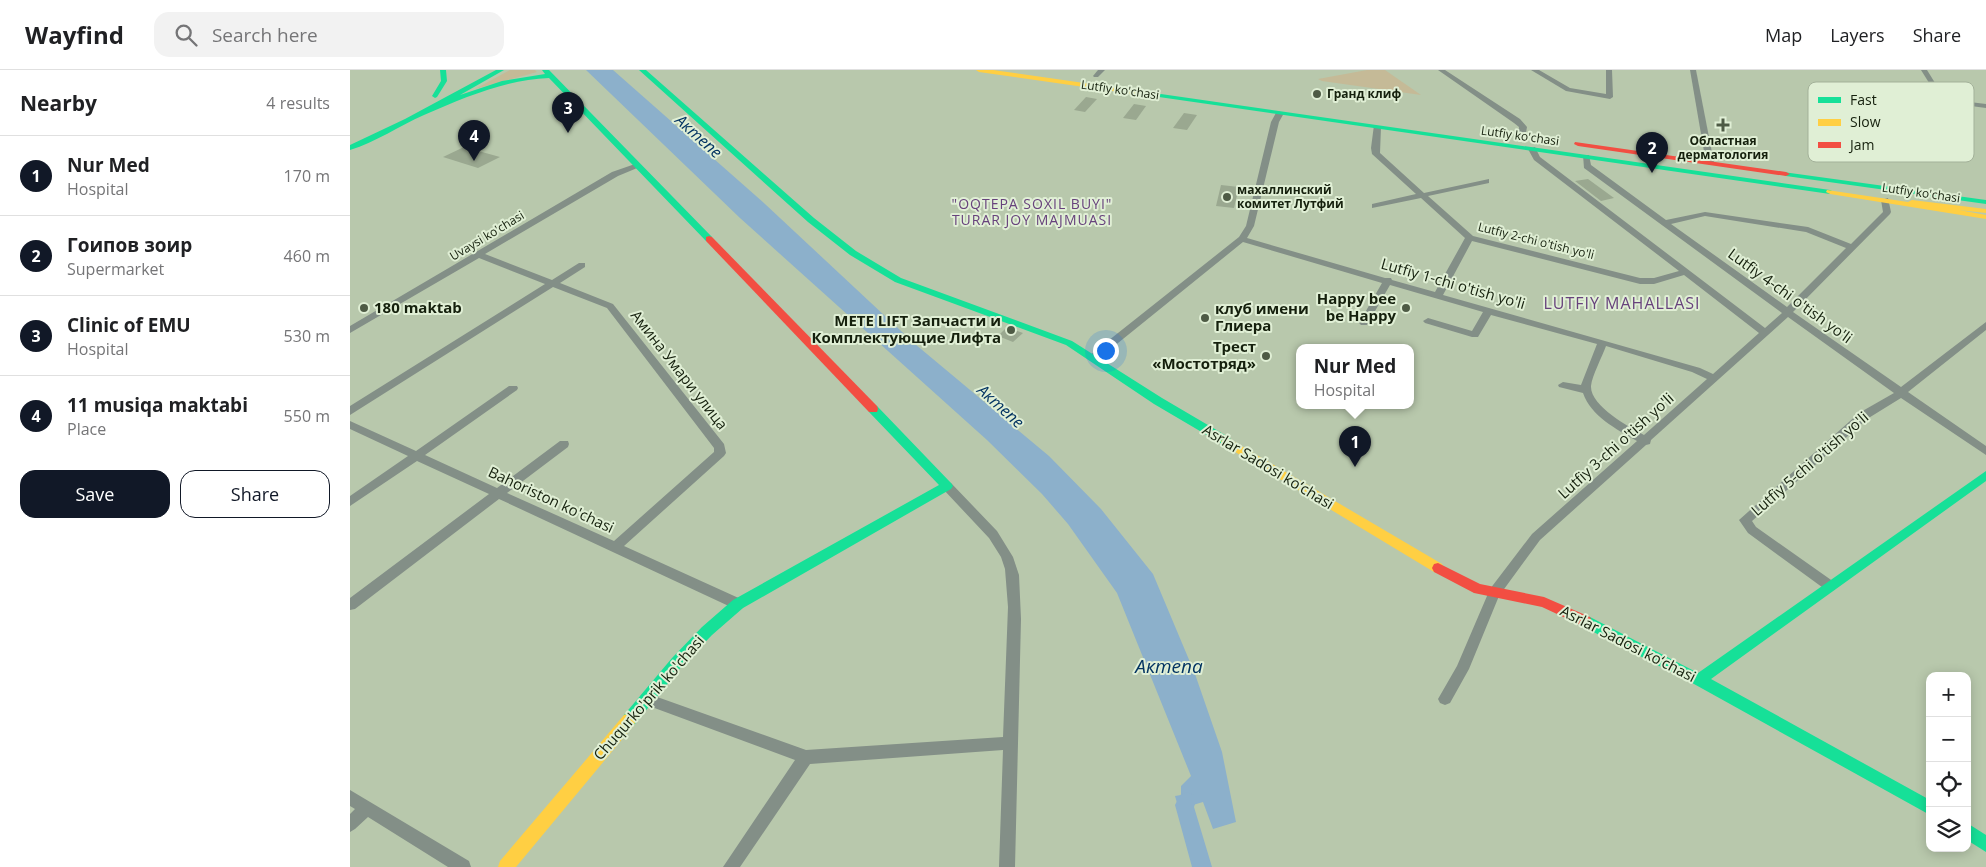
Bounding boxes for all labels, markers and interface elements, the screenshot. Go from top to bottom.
search box [154,12,504,57]
text: Wayfind [25,18,124,51]
icon: search [172,21,200,49]
text: Search here [212,22,318,48]
text: Map [1765,23,1802,47]
text: Layers [1830,23,1885,47]
text: Share [1913,23,1961,47]
street label: Lutfiy ko'chasi [1080,76,1160,103]
legend [1808,82,1974,162]
place label: Гранд клиф [1327,85,1401,102]
marker: Гранд клиф [1311,88,1323,100]
text: Nearby [20,89,97,117]
text: Fast [1850,90,1877,109]
text: 4 results [266,92,330,114]
pin: 3 [552,92,584,133]
water label: Актепе [670,109,727,163]
text: Slow [1850,112,1881,131]
marker: Областная дерматология [1716,118,1730,132]
pin: 4 [458,120,490,161]
street label: Lutfiy ko'chasi [1480,122,1560,149]
pin: 2 [1636,132,1668,173]
place label: Областная дерматология [1678,132,1768,163]
text: Jam [1848,135,1875,154]
text: Nur Med [67,152,150,178]
text: 1 [31,165,41,187]
text: 170 m [284,165,330,187]
text: Hospital [67,178,129,200]
street label: Lutfiy ko'chasi [1881,179,1961,206]
place label: махаллинский комитет Лутфий [1237,181,1344,212]
marker: махаллинский комитет Лутфий [1221,191,1233,203]
district label: "OQTEPA SOXIL BUYI" TURAR JOY MAJMUASI [952,194,1112,229]
street label: Uvaysi ko'chasi [446,207,527,264]
street label: Lutfiy 2-chi o'tish yo'li [1476,218,1596,263]
text: Гоипов зоир [67,232,192,258]
street label: Lutfiy 4-chi o'tish yo'li [1724,243,1857,347]
text: 2 [31,245,41,267]
text: 460 m [284,245,330,267]
street label: Lutfiy 1-chi o'tish yo'li [1379,253,1528,313]
text: Supermarket [67,258,164,280]
place label: Happy bee be Happy [1317,288,1396,325]
district label: LUTFIY MAHALLASI [1543,292,1701,314]
place label: 180 maktab [374,297,462,317]
place label: клуб имени Глиера [1215,298,1309,335]
marker: 180 maktab [358,302,370,314]
marker: Happy bee be Happy [1400,302,1412,314]
street label: Амина Умари улица [627,306,733,433]
place label: METE LIFT Запчасти и Комплектующие Лифта [812,310,1001,347]
text: Clinic of EMU [67,312,191,338]
marker: клуб имени Глиера [1199,312,1211,324]
marker: METE LIFT Запчасти и Комплектующие Лифта [1005,324,1017,336]
text: 3 [31,325,41,347]
text: 530 m [284,325,330,347]
place label: Трест «Мостотряд» [1152,336,1256,373]
text: Hospital [67,338,129,360]
your location [1093,338,1119,364]
popup [1296,344,1414,409]
marker: Трест «Мостотряд» [1260,350,1272,362]
text: Nur Med [1314,353,1396,379]
water label: Актепе [972,379,1029,433]
text: Hospital [1314,379,1375,401]
street label: Lutfiy 3-chi o'tish yo'li [1553,388,1677,503]
text: 11 musiqa maktabi [67,392,248,418]
text: 4 [31,405,41,427]
text: 550 m [284,405,330,427]
street label: Lutfiy 5-chi o'tish yo'li [1746,407,1872,520]
text: Place [67,418,106,440]
street label: Asrlar Sadosi ko‘chasi [1199,419,1338,513]
pin: 1 [1339,426,1371,467]
street label: Bahoriston ko'chasi [485,461,618,537]
button: Save [20,470,170,518]
button: Share [180,470,330,518]
street label: Asrlar Sadosi ko‘chasi [1557,600,1700,686]
street label: Chuqurko'prik ko'chasi [588,631,708,764]
water label: Актепа [1133,653,1203,679]
map controls [1926,672,1971,852]
button: + [1926,672,1971,717]
button: − [1926,717,1971,762]
button: locate [1926,762,1971,807]
button: layers [1926,807,1971,852]

